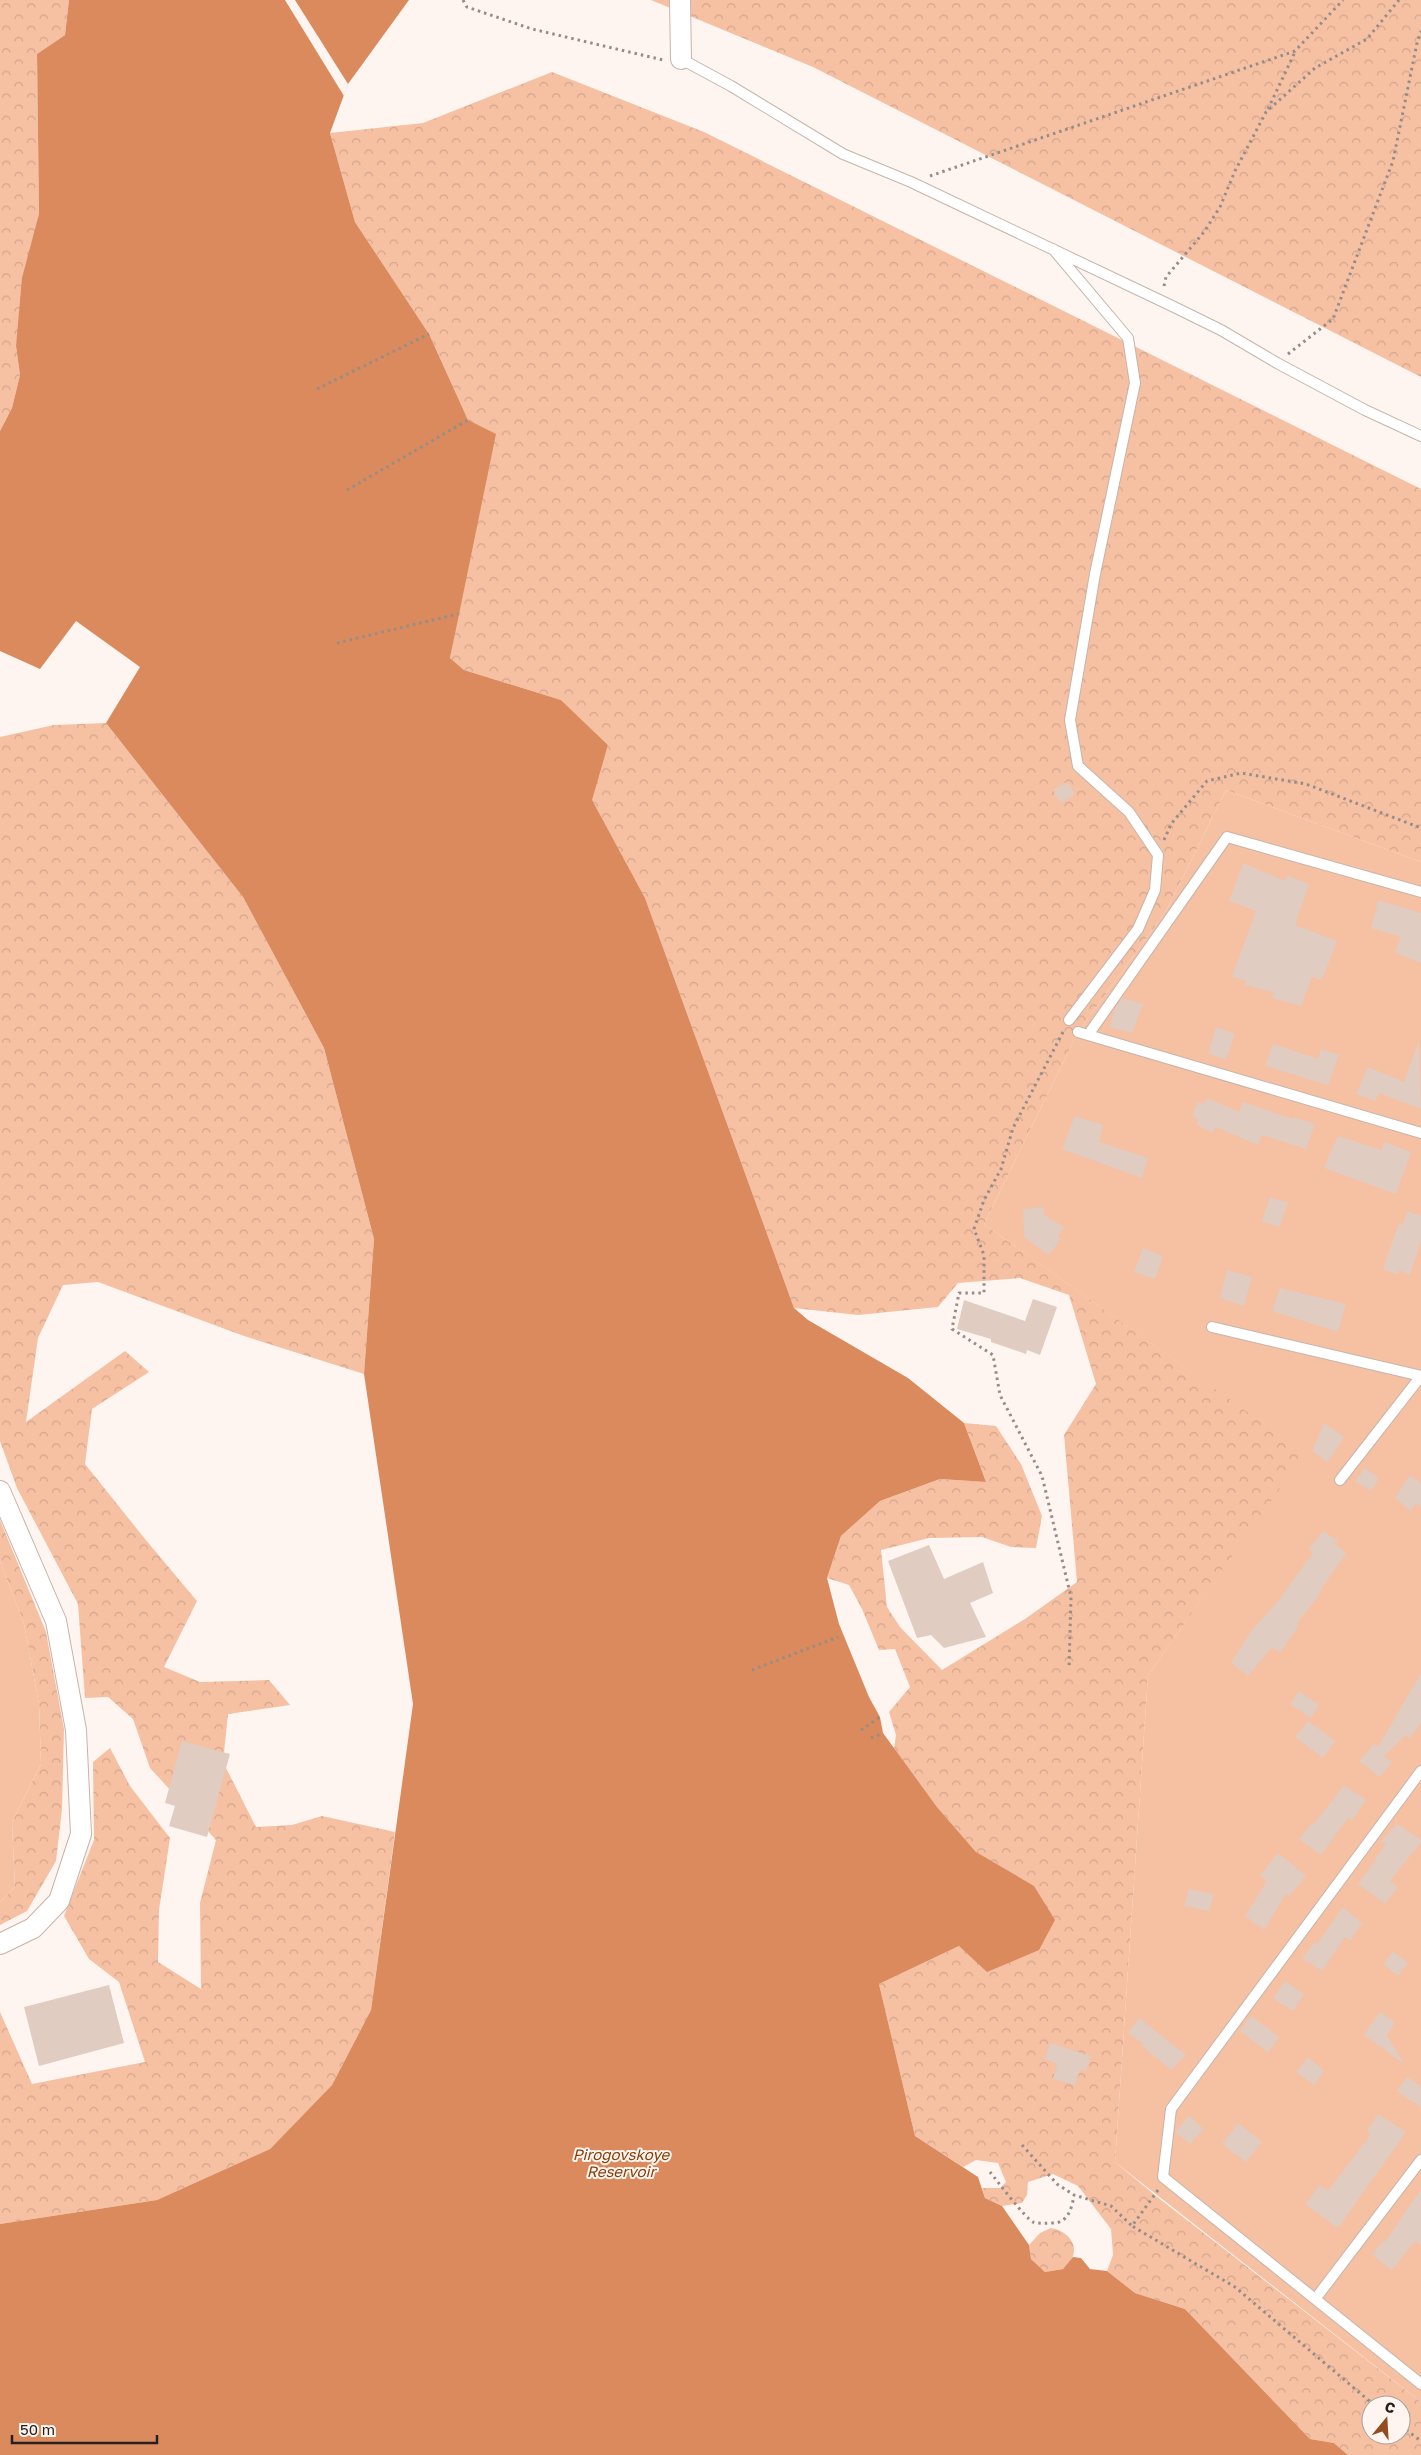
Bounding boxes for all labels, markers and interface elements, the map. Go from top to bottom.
water label: Pirogovskoye Reservoir [573,2145,671,2180]
north arrow [1361,2395,1411,2445]
text: С [1383,2398,1398,2417]
scale bar [12,2412,158,2444]
text: 50 m [20,2420,55,2438]

